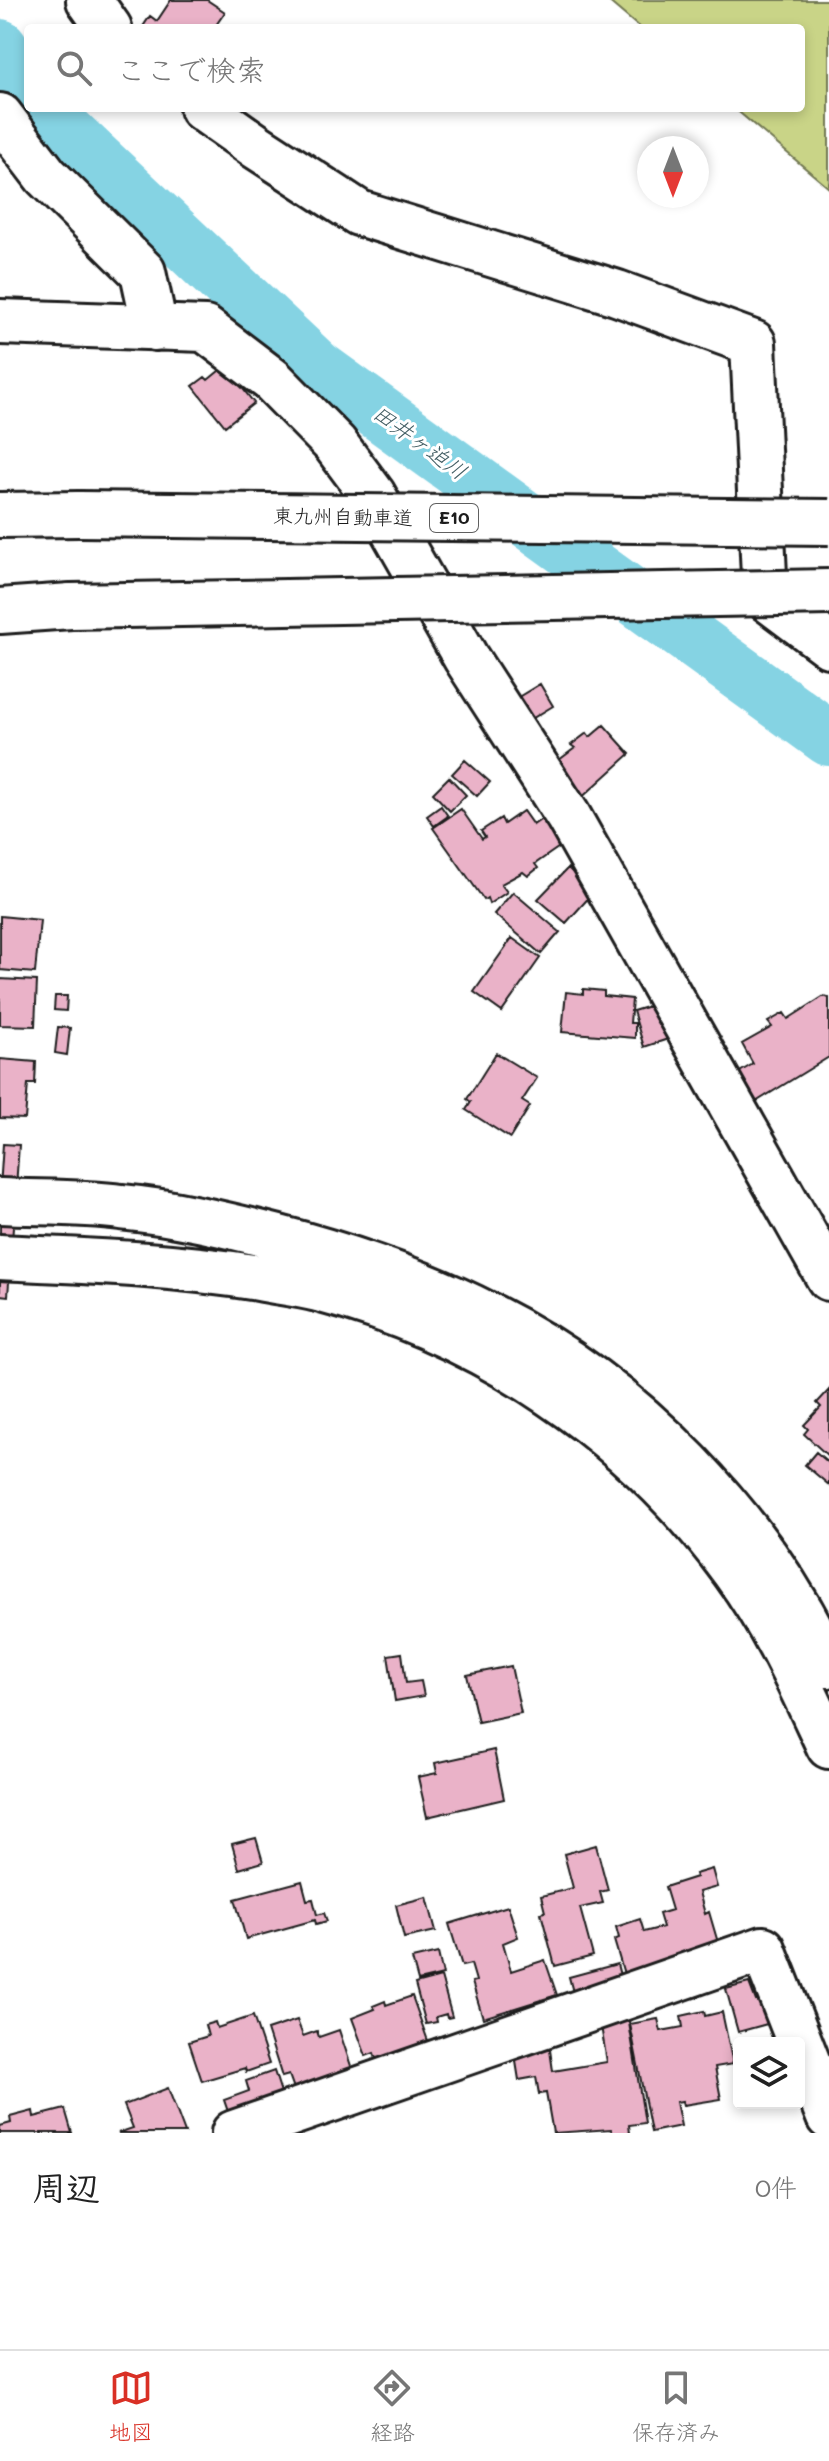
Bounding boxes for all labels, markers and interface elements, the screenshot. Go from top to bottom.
search box [24,24,805,112]
icon: search [52,46,96,90]
text: ここで検索 [116,49,266,89]
north arrow [637,136,709,208]
water label: 田井ヶ迫川 [367,398,473,486]
street label: 東九州自動車道 [273,502,413,530]
road number: E10 [430,504,478,532]
map controls [733,2037,805,2109]
button: layers [733,2037,805,2109]
text: 周辺 [32,2164,100,2209]
text: 0件 [755,2170,797,2204]
tab: 地図 [109,2366,153,2446]
tab: 経路 [370,2366,414,2446]
tab: 保存済み [632,2366,720,2446]

